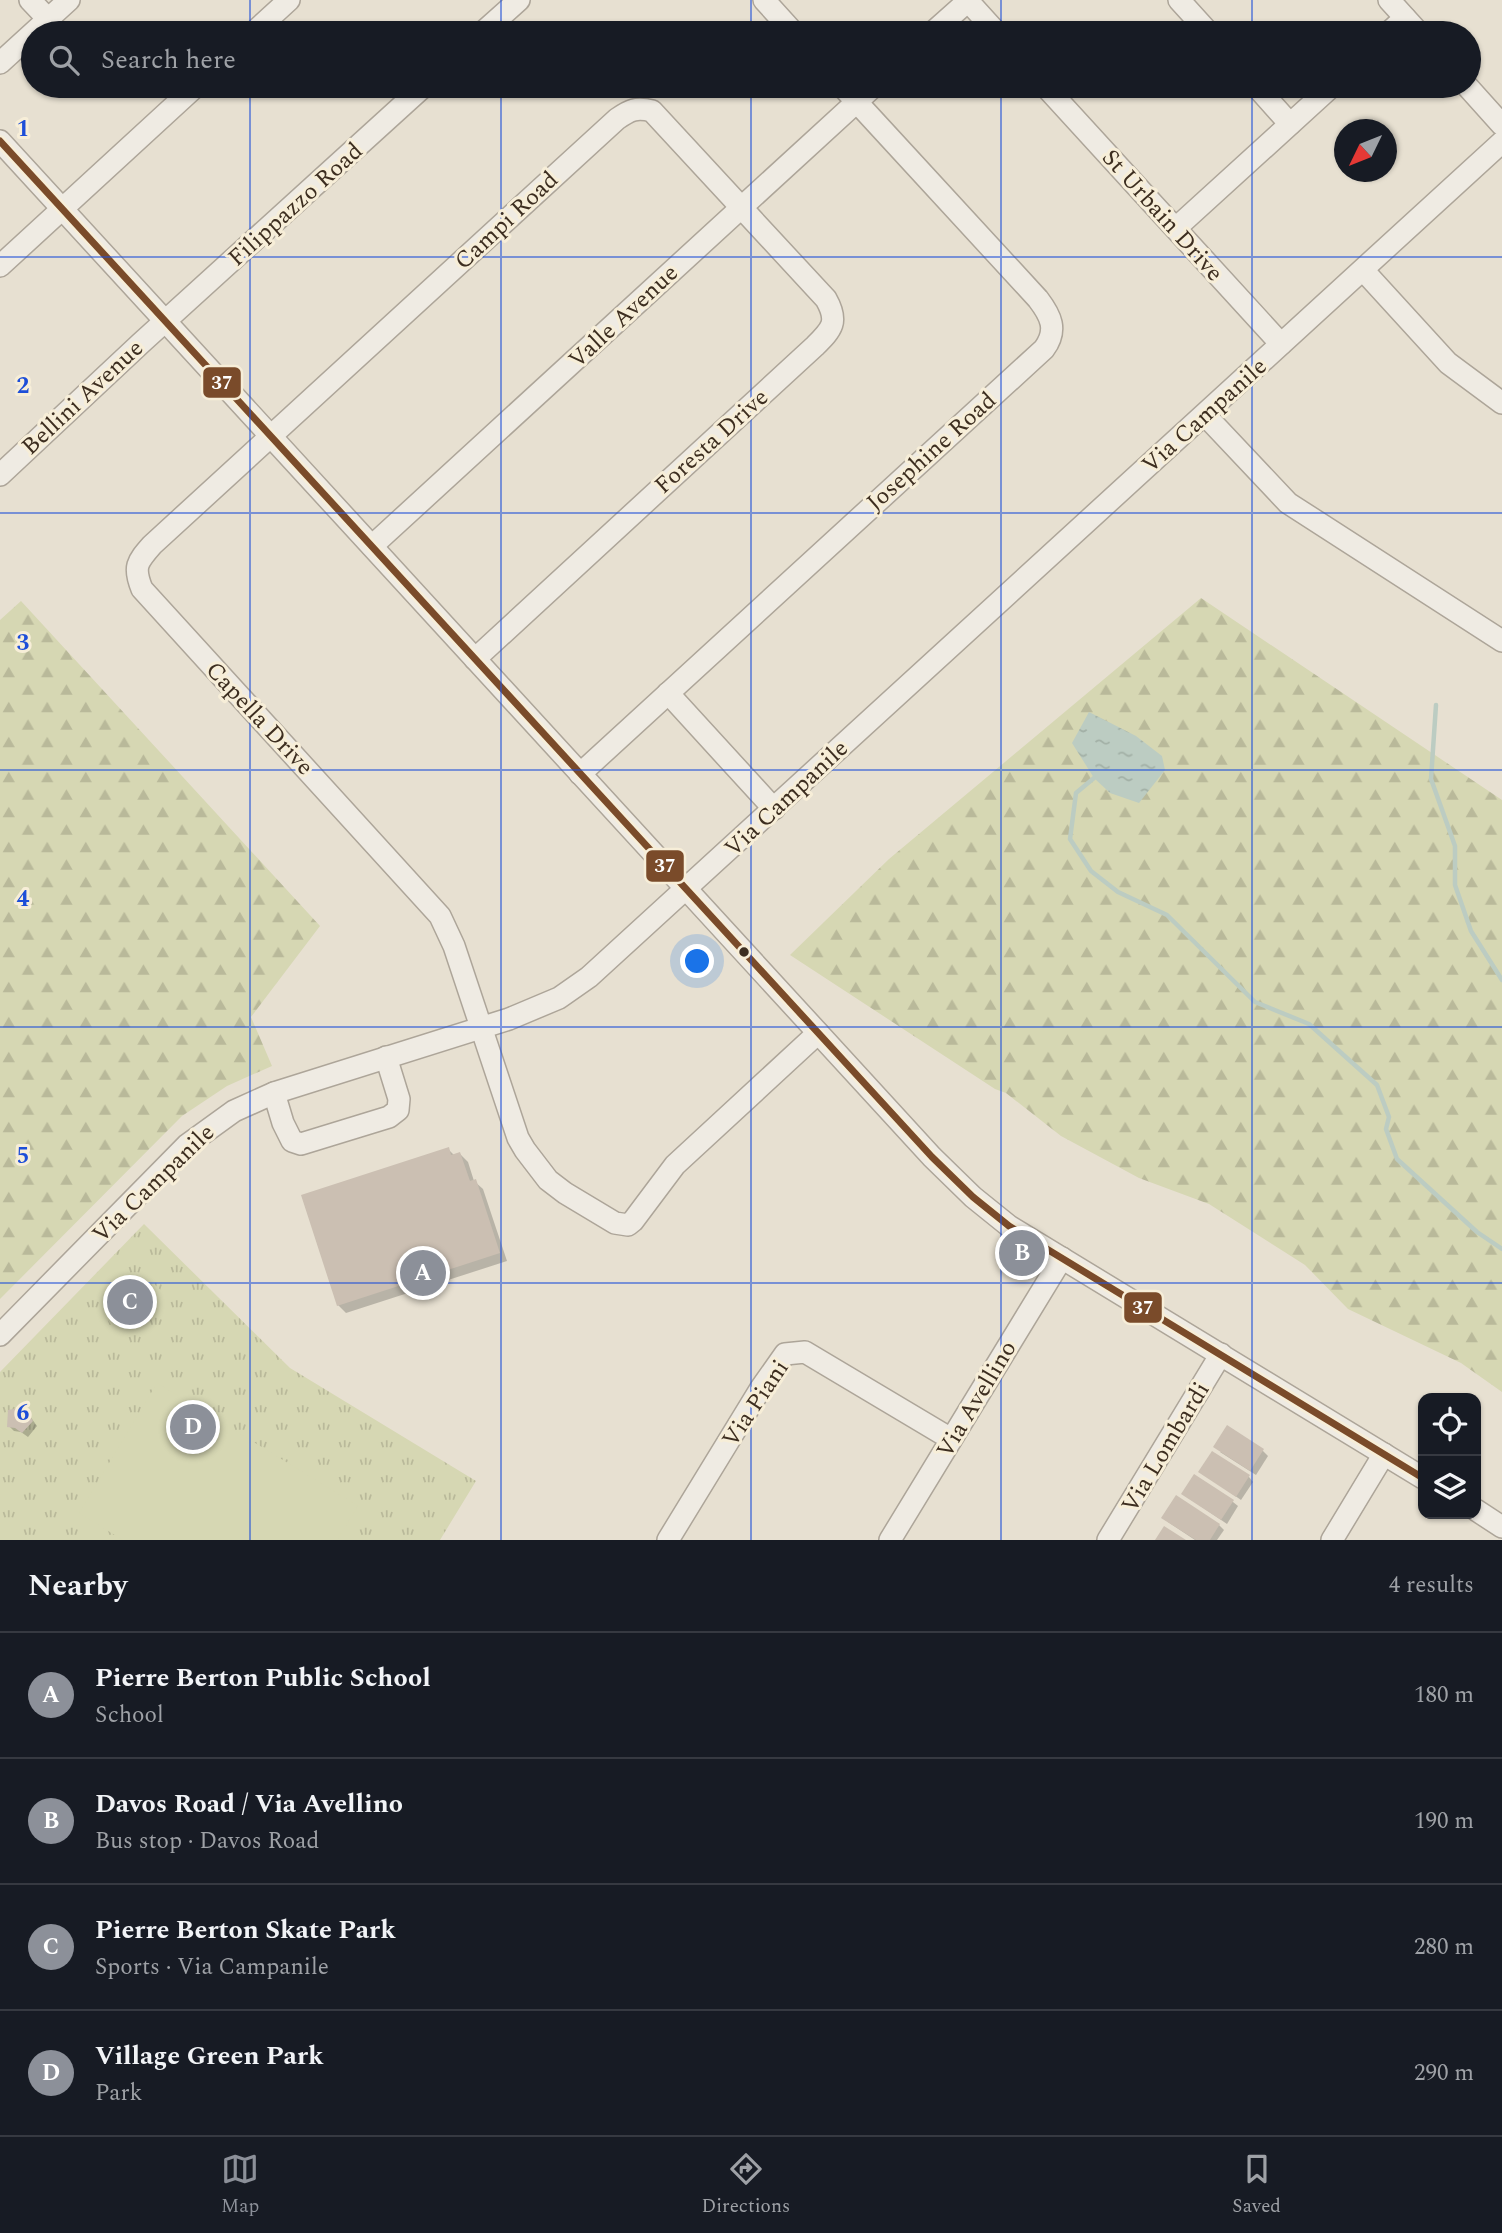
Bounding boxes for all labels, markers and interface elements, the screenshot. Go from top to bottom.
search box [21,21,1481,98]
text: Search here [101,40,236,80]
icon: search [45,41,83,79]
text: 1 [17,112,29,147]
north arrow [1334,119,1397,182]
street label: Filippazzo Road [220,134,371,275]
street label: St Urbain Drive [1093,141,1232,290]
street label: Campi Road [446,163,567,279]
street label: Valle Avenue [561,256,687,377]
street label: Bellini Avenue [13,331,152,464]
street label: Via Campanile [1134,349,1276,482]
line badge: 37 [202,366,242,399]
text: 2 [17,369,30,404]
text: 37 [211,369,233,398]
street label: Foresta Drive [646,380,777,503]
street label: Josephine Road [859,383,1005,520]
text: 3 [17,626,30,661]
street label: Capella Drive [197,653,322,784]
street label: Via Campanile [717,732,857,866]
line badge: 37 [645,849,685,883]
text: 37 [654,852,676,881]
text: 4 [17,882,30,917]
your location [680,944,714,978]
unlabelled marker [737,945,751,959]
street label: Via Campanile [84,1116,223,1252]
text: 5 [17,1139,29,1174]
pin: B [999,1227,1045,1279]
pin: A [400,1247,446,1299]
pin: C [107,1276,153,1328]
line badge: 37 [1123,1291,1163,1324]
text: 37 [1132,1294,1154,1323]
street label: Via Avellino [928,1334,1026,1465]
street label: Via Piani [713,1352,798,1455]
street label: Via Lombardi [1112,1375,1219,1520]
map controls [1418,1393,1481,1519]
button: locate [1418,1393,1481,1456]
text: 6 [17,1396,30,1431]
pin: D [170,1401,216,1453]
button: layers [1418,1456,1481,1519]
text: Nearby [28,1563,127,1609]
text: 4 results [1389,1568,1474,1603]
text: Pierre Berton Public School [95,1658,431,1698]
text: A [42,1678,60,1713]
text: 180 m [1414,1678,1474,1713]
text: School [95,1698,164,1733]
text: Davos Road / Via Avellino [95,1784,403,1824]
text: B [43,1804,59,1839]
text: 190 m [1414,1804,1474,1839]
text: Bus stop · Davos Road [95,1824,319,1859]
text: Pierre Berton Skate Park [95,1910,396,1950]
text: C [43,1930,59,1965]
text: 280 m [1414,1930,1474,1965]
text: Sports · Via Campanile [95,1950,329,1985]
text: Village Green Park [95,2036,324,2076]
text: D [42,2056,60,2091]
text: 290 m [1414,2056,1474,2091]
text: Park [95,2076,142,2111]
tab: Map [221,2150,259,2221]
tab: Directions [701,2150,790,2221]
tab: Saved [1232,2150,1281,2221]

